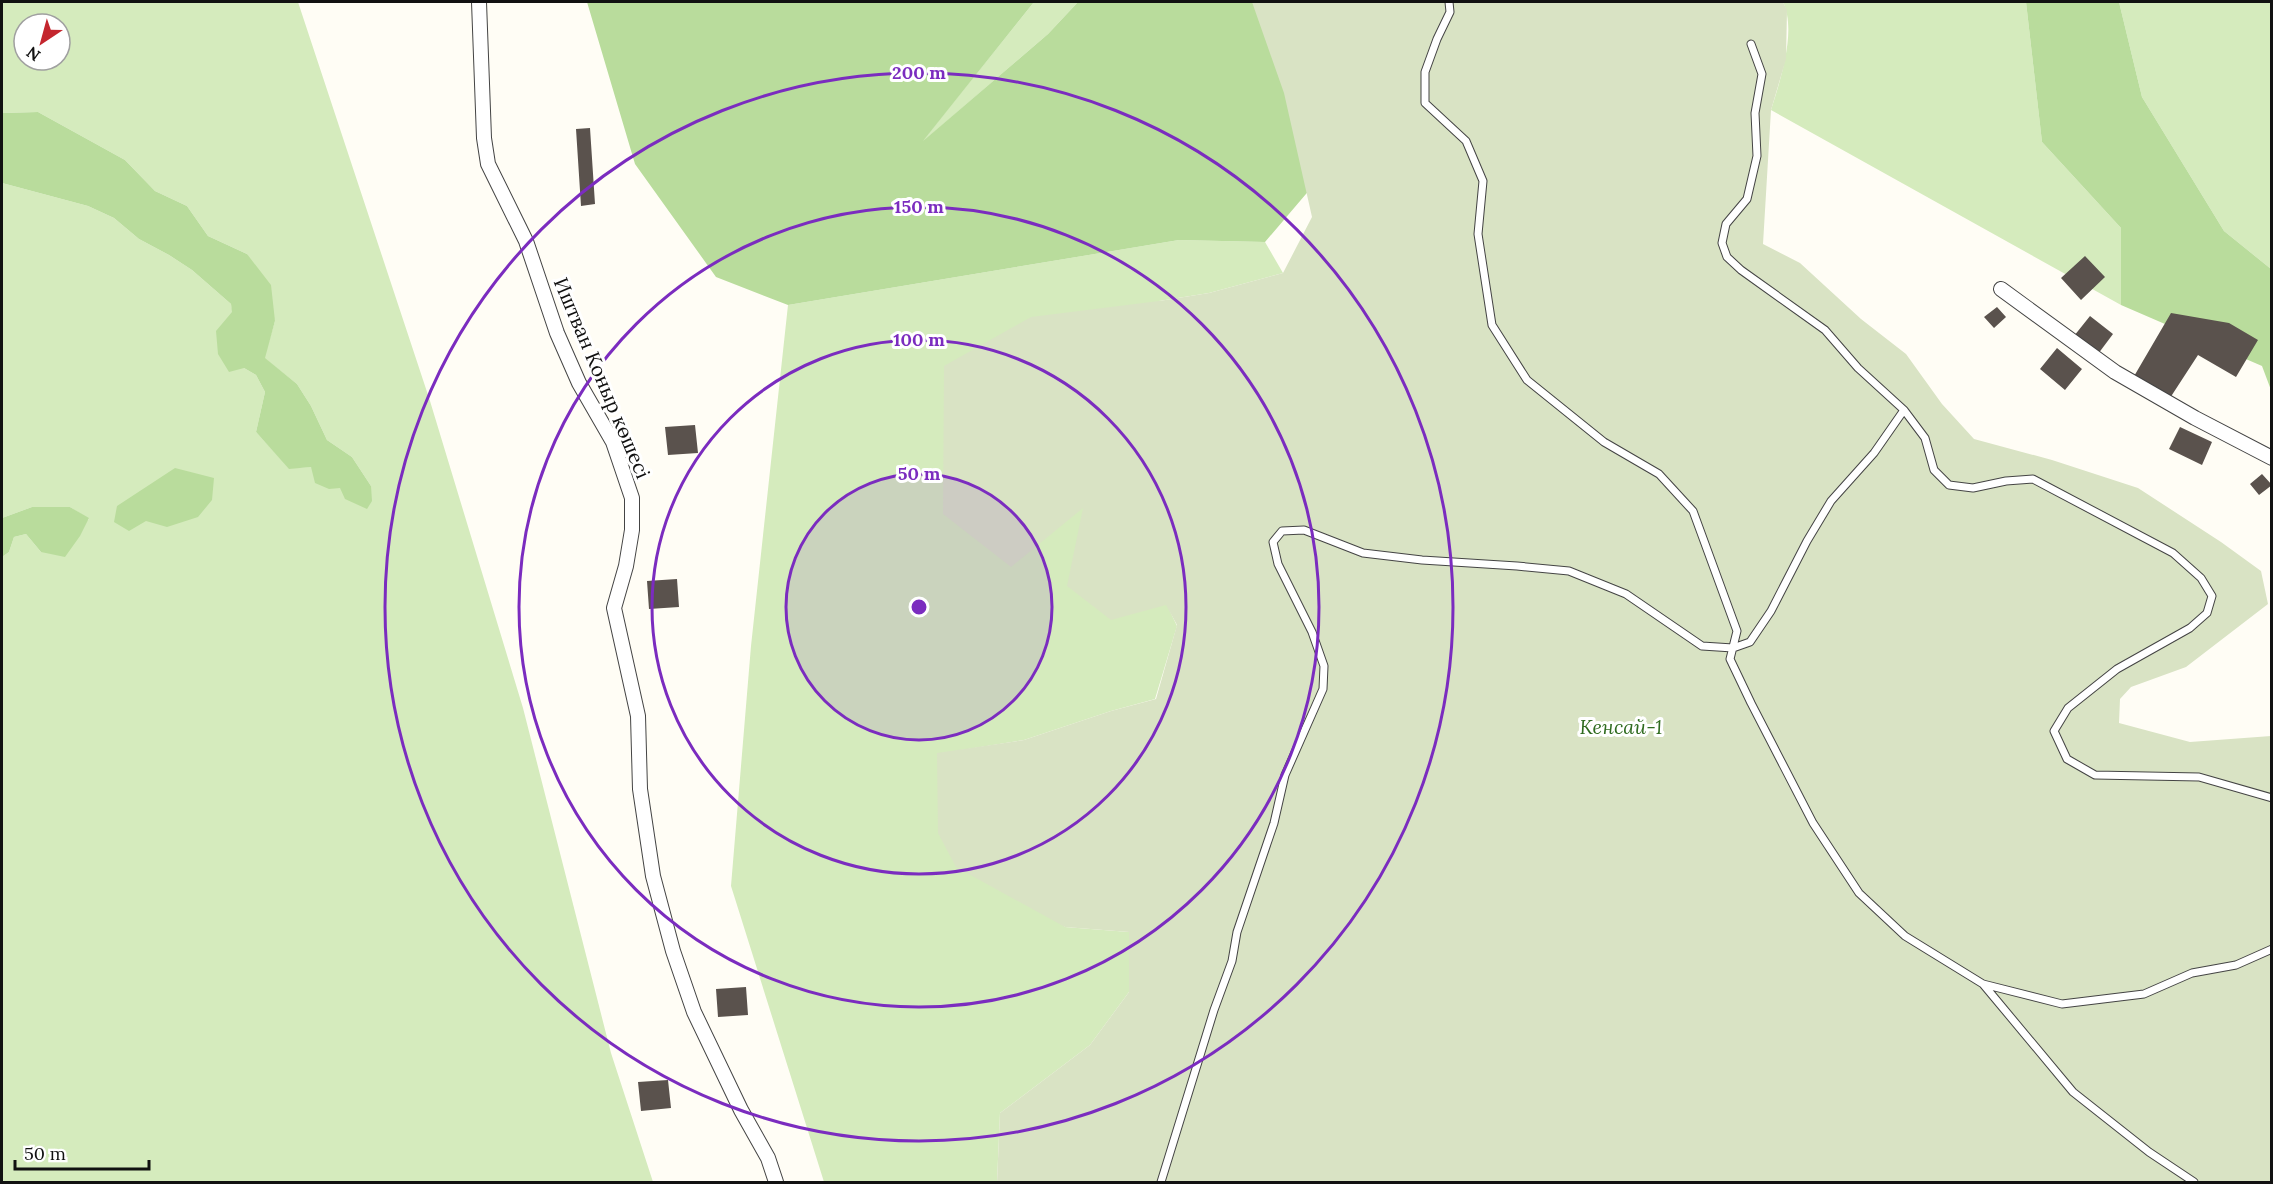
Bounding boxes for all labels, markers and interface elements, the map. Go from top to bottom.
north arrow [12,12,72,72]
text: N [22,42,44,66]
text: 200 m [892,61,946,84]
text: 150 m [894,195,944,218]
street label: Иштван Коныр көшесі [549,273,656,482]
text: 100 m [893,328,945,351]
text: 50 m [898,462,941,485]
centre of rings [909,597,929,617]
park label: Кенсай-1 [1580,714,1662,739]
scale bar [15,1133,148,1171]
text: 50 m [24,1142,66,1165]

